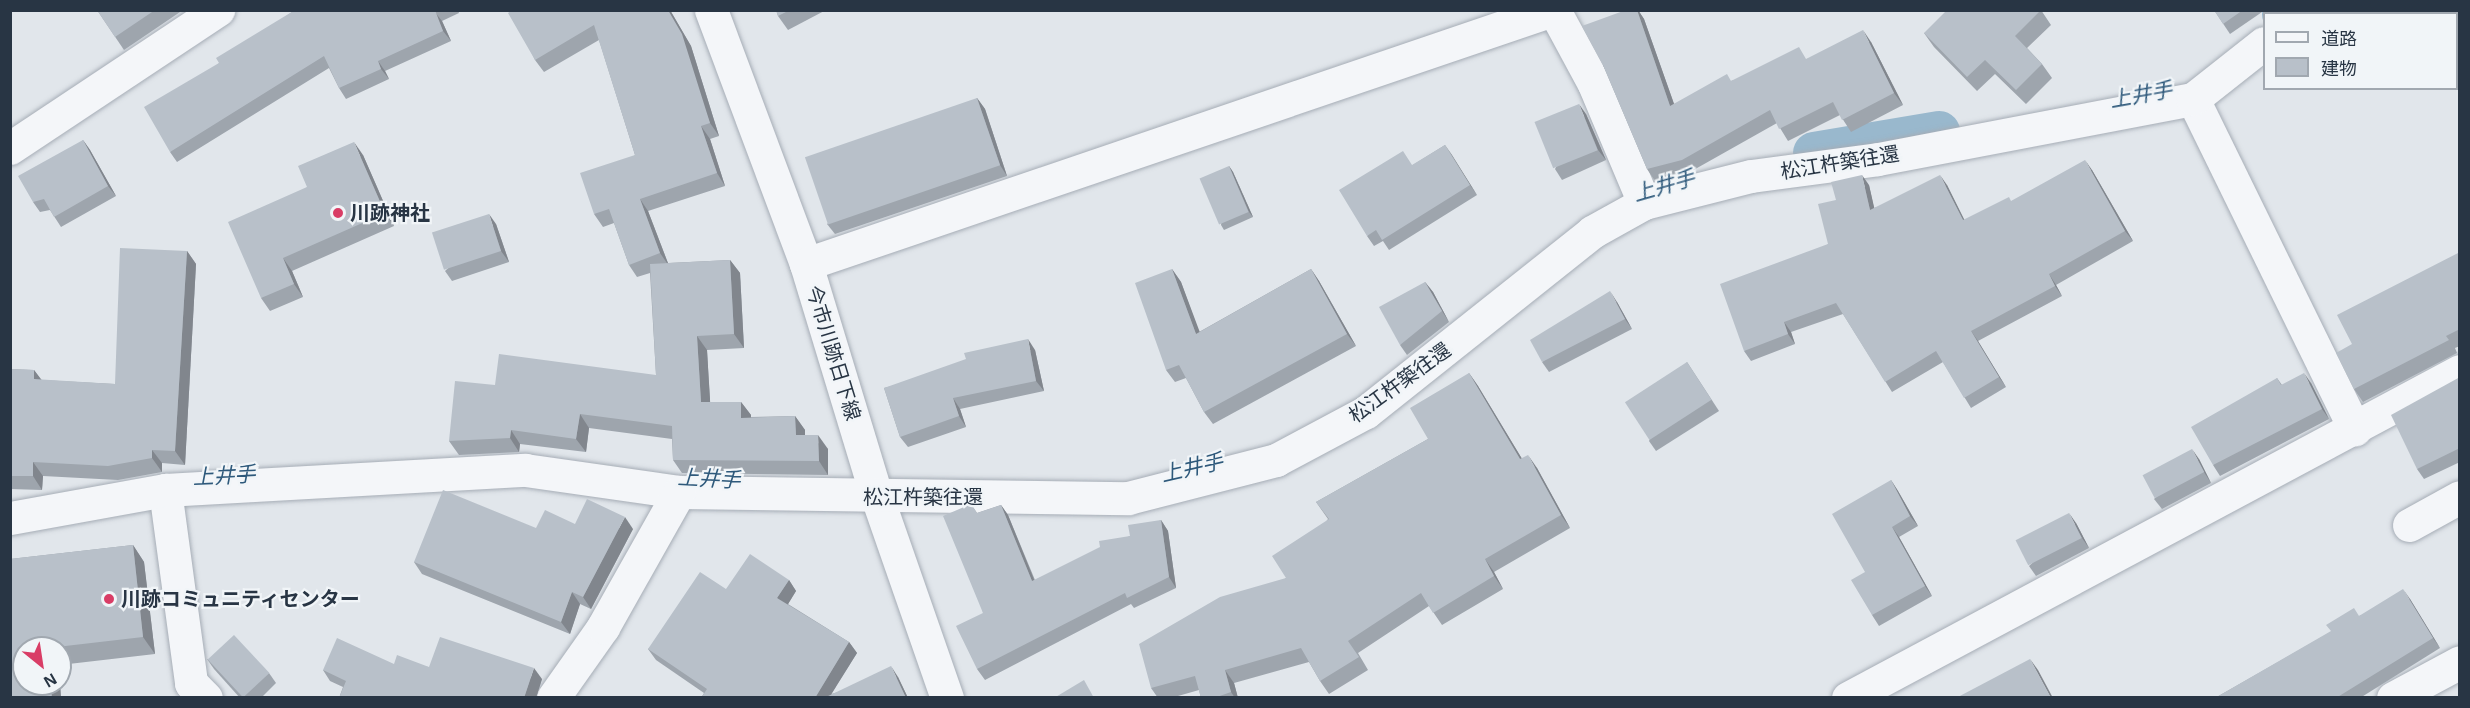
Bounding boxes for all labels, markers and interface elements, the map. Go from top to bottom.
legend [2263,12,2458,90]
text: 道路 [2321,29,2357,49]
text: 建物 [2321,59,2357,79]
water label: 上井手 [2108,77,2174,113]
street label: 松江杵築往還 [1779,142,1901,184]
water label: 上井手 [1630,165,1698,207]
place label: 川跡神社 [350,201,430,225]
marker: 川跡神社 [331,206,345,220]
street label: 今市川跡日下線 [801,283,865,423]
street label: 松江杵築往還 [1344,338,1456,428]
water label: 上井手 [1158,449,1226,487]
water label: 上井手 [192,462,256,490]
water label: 上井手 [677,465,741,493]
street label: 松江杵築往還 [863,485,983,509]
place label: 川跡コミュニティセンター [121,587,361,611]
marker: 川跡コミュニティセンター [102,592,116,606]
north arrow [12,636,72,696]
text: N [41,670,60,691]

